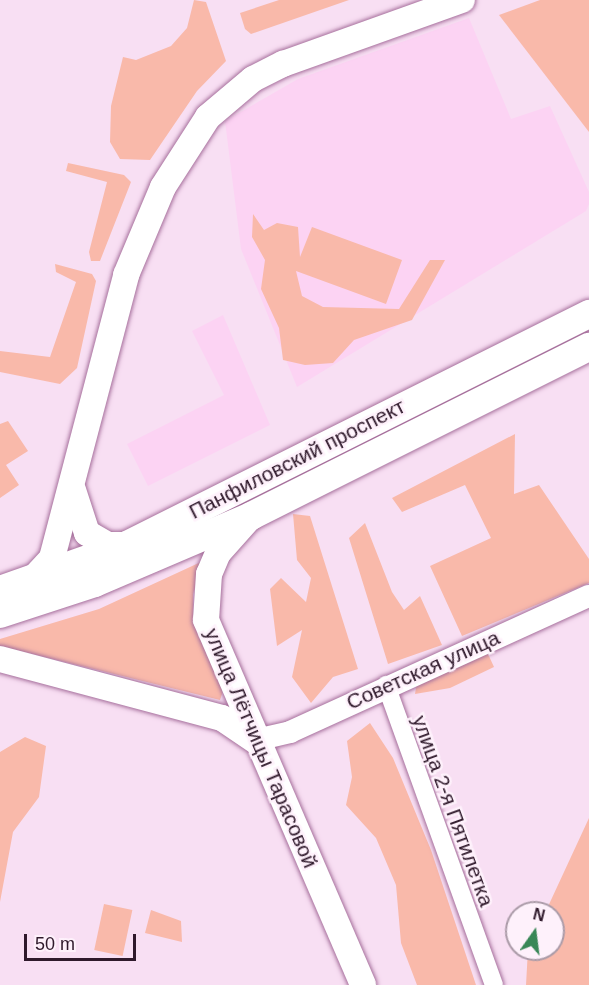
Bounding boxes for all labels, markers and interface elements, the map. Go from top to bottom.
street label: Панфиловский проспект [185,394,409,524]
street label: улица Лётчицы Тарасовой [199,624,323,872]
street label: Советская улица [343,625,503,715]
street label: улица 2-я Пятилетка [407,712,499,910]
north arrow [505,901,565,961]
text: N [531,905,547,925]
scale bar [27,922,140,960]
text: 50 m [35,934,75,954]

